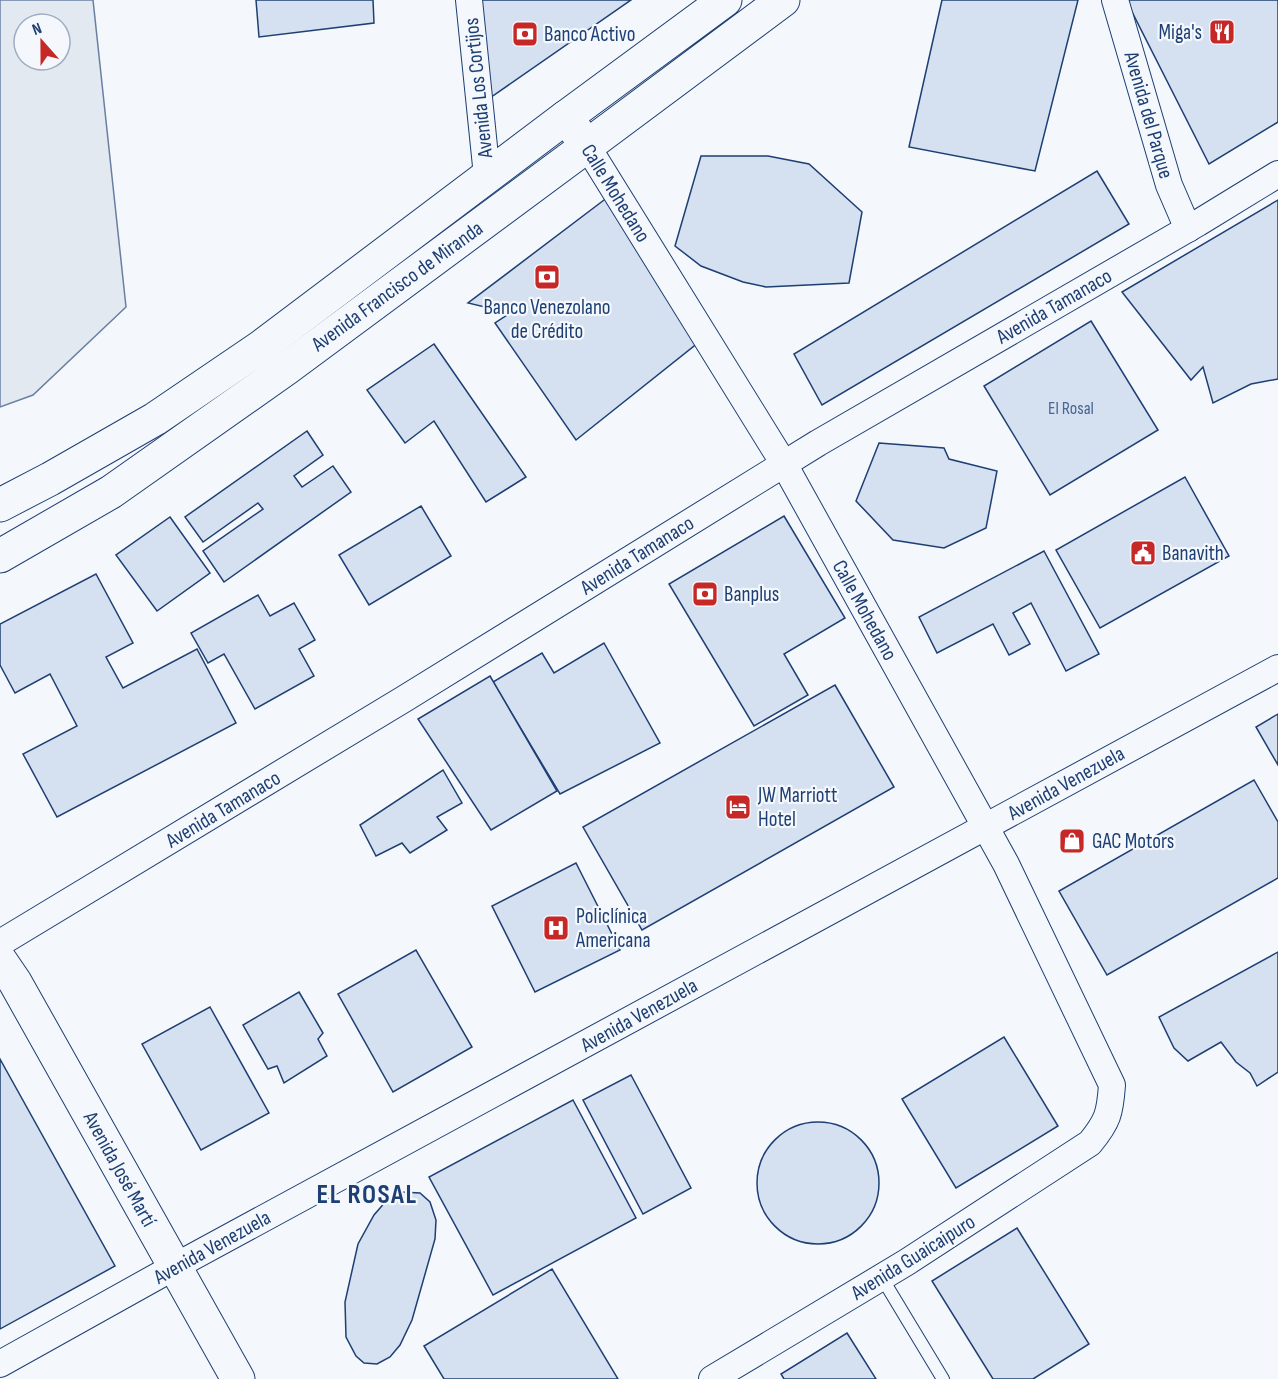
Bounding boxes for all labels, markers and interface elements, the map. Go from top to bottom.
north arrow [12,12,72,72]
street label: Avenida Los Cortijos [459,17,498,160]
restaurant icon: Miga's [1207,17,1237,47]
text: N [30,19,45,40]
bank icon: Banco Activo [510,19,540,49]
place label: Miga's [1159,20,1202,45]
place label: Banco Activo [544,22,635,47]
street label: Avenida del Parque [1118,48,1179,182]
street label: Calle Mohedano [576,140,656,247]
street label: Avenida Francisco de Miranda [306,216,488,358]
bank icon: Banco Venezolano de Crédito [532,262,562,292]
street label: Avenida Tamanaco [991,263,1116,350]
place label: Banco Venezolano de Crédito [483,295,611,344]
house number: El Rosal [1048,398,1094,419]
street label: Avenida Tamanaco [575,511,699,601]
public building icon: Banavith [1128,538,1158,568]
place label: Banavith [1162,541,1224,566]
street label: Calle Mohedano [827,556,902,665]
bank icon: Banplus [690,579,720,609]
place label: Banplus [724,582,779,607]
street label: Avenida Venezuela [1003,741,1129,826]
street label: Avenida Tamanaco [161,765,285,854]
place label: JW Marriott Hotel [757,783,837,832]
hotel icon: JW Marriott Hotel [723,792,753,822]
shop icon: GAC Motors [1057,826,1087,856]
place label: GAC Motors [1092,829,1174,854]
place label: Policlínica Americana [575,904,651,953]
hospital icon: Policlínica Americana [541,913,571,943]
street label: Avenida Venezuela [576,973,702,1058]
street label: Avenida José Martí [77,1106,161,1231]
district label: EL ROSAL [316,1179,418,1211]
street label: Avenida Venezuela [149,1205,275,1290]
street label: Avenida Guaicaipuro [846,1209,980,1306]

